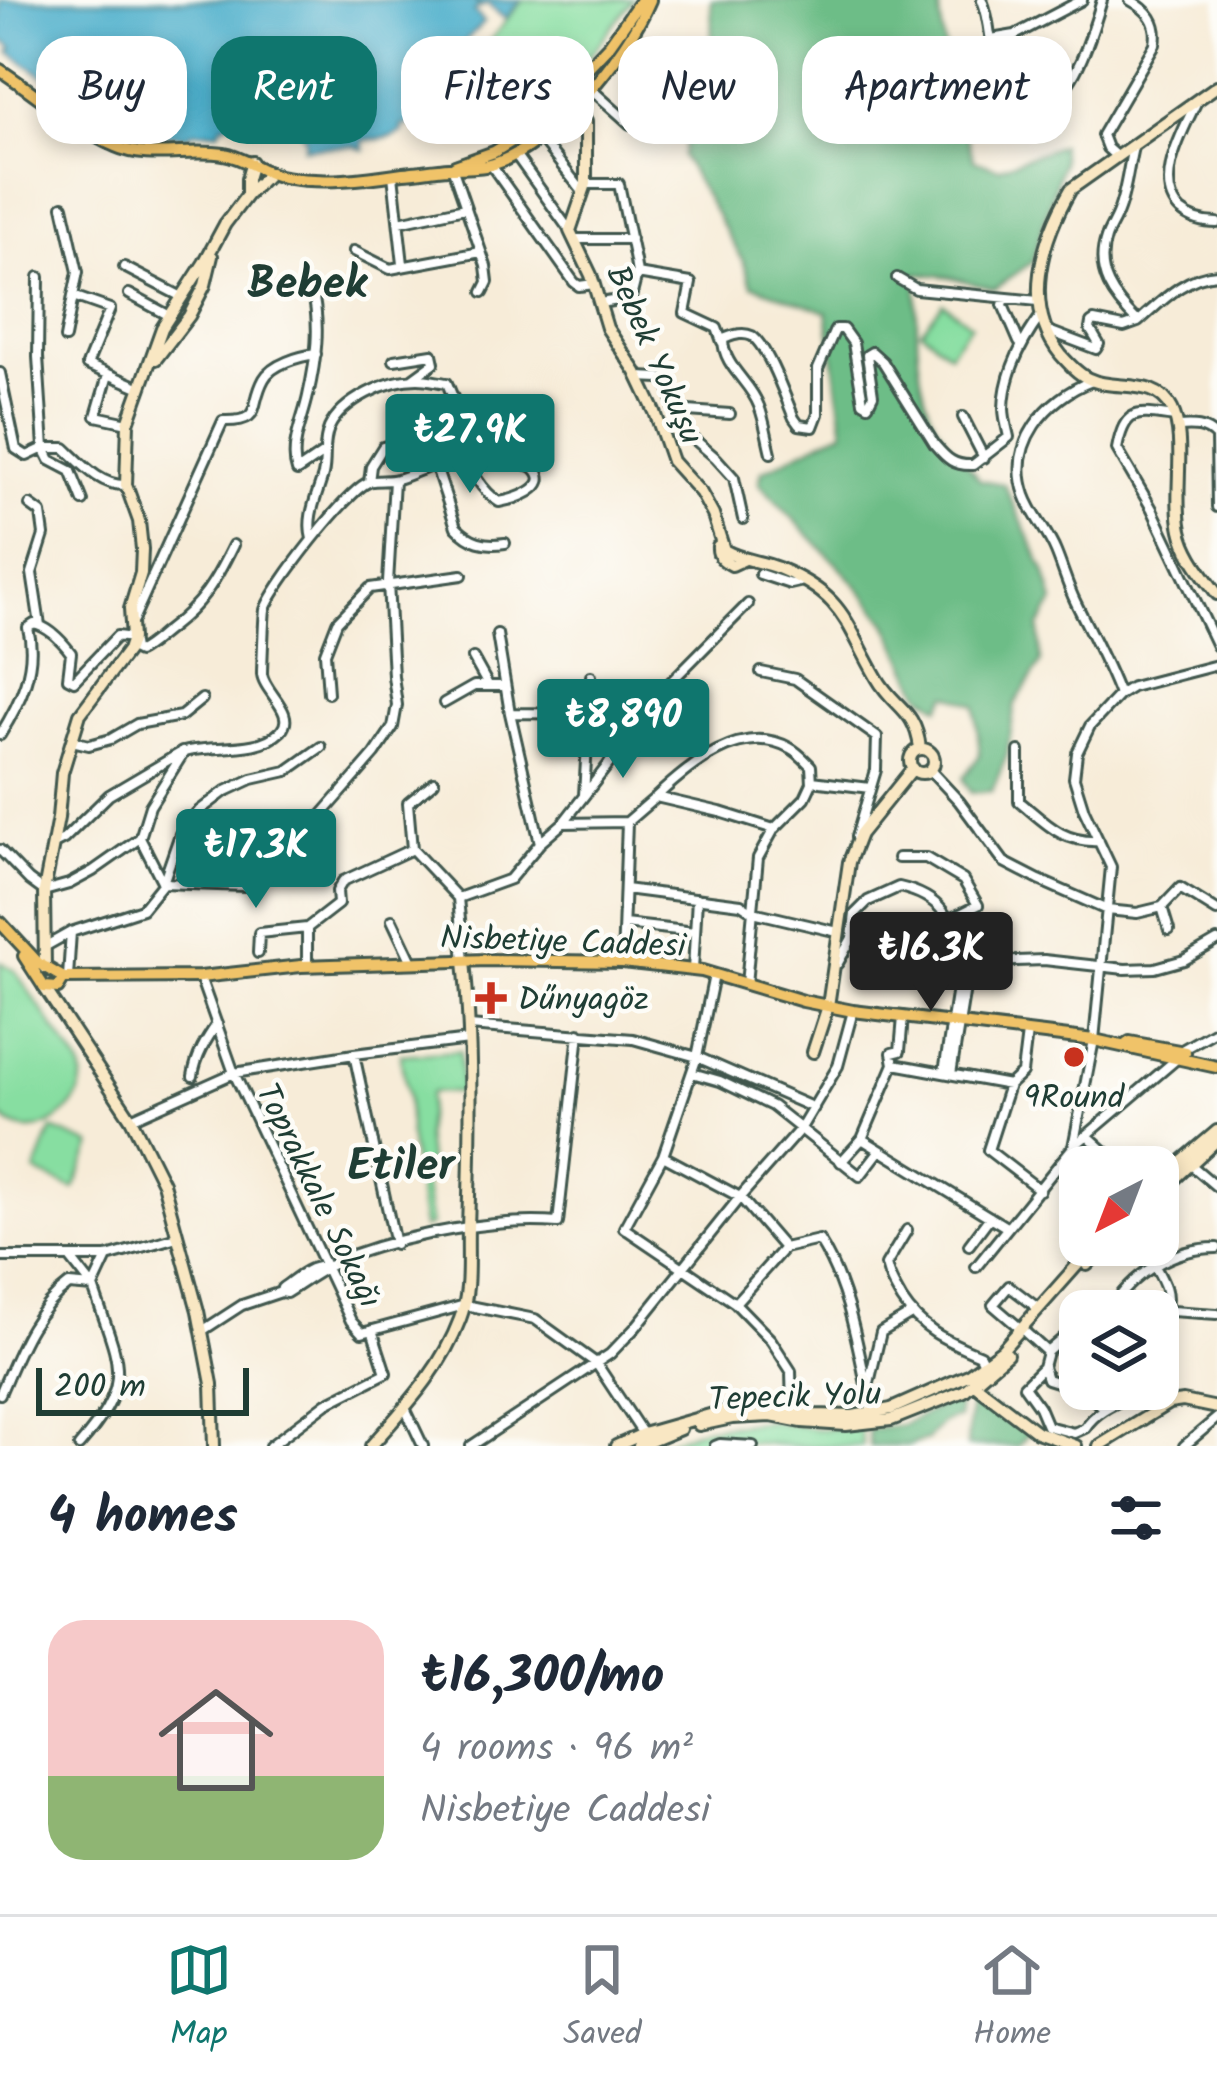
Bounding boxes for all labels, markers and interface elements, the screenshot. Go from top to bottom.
chip: Buy [36,36,187,144]
chip: Rent [211,36,377,144]
chip: Filters [401,36,594,144]
chip: New [618,36,778,144]
chip: Apartment [802,36,1072,144]
district label: Bebek [247,250,369,322]
street label: Bebek Yokuşu [590,257,716,454]
pin: ₺27.9K [372,394,568,496]
text: ₺27.9K [412,402,528,464]
pin: ₺8,890 [525,679,721,781]
text: ₺8,890 [564,687,682,749]
pin: ₺17.3K [158,809,354,911]
text: ₺17.3K [203,817,309,879]
pin: ₺16.3K [833,912,1029,1014]
street label: Nisbetiye Caddesi [439,913,688,974]
text: ₺16.3K [877,920,985,982]
place label: Dűnyagöz [518,975,649,1028]
marker: Dűnyagöz [475,982,507,1014]
marker: 9Round [1061,1044,1087,1070]
place label: 9Round [1024,1073,1126,1126]
street label: Toprakkale Sokağı [239,1075,394,1318]
district label: Etiler [347,1132,456,1204]
north arrow [1059,1146,1179,1266]
map controls [1059,1146,1179,1410]
button: layers [1059,1290,1179,1410]
scale bar [36,1362,249,1415]
text: 200 m [54,1362,146,1415]
street label: Tepecik Yolu [708,1369,882,1428]
text: 4 homes [48,1478,238,1559]
icon: filters [1103,1485,1169,1551]
text: ₺16,300/mo [420,1638,664,1719]
icon: home [144,1668,288,1812]
text: 4 rooms · 96 m² [420,1719,693,1781]
text: Nisbetiye Caddesi [420,1781,710,1843]
tab: Map [166,1937,232,2062]
tab: Saved [563,1937,642,2062]
tab: Home [973,1937,1051,2062]

